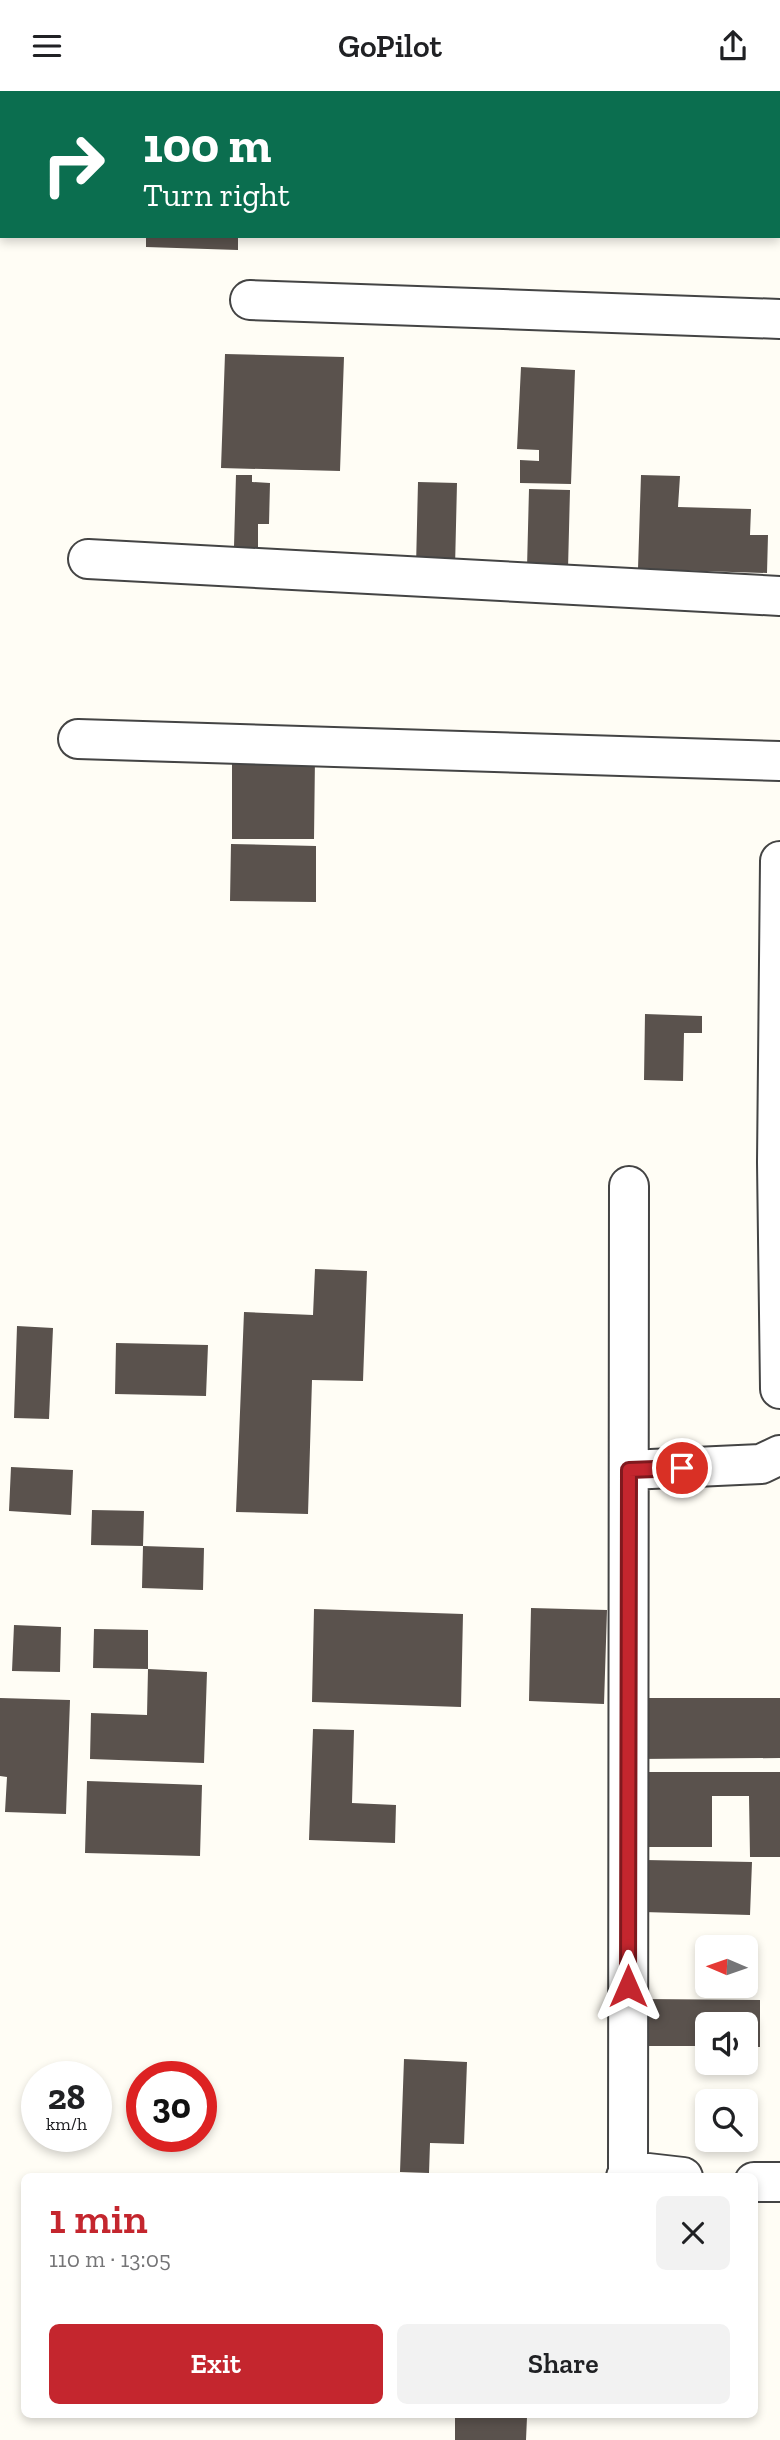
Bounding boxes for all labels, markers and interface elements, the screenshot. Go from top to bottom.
icon: menu [28,27,66,65]
text: GoPilot [338,27,442,65]
icon: share [714,27,752,65]
text: 100 m [143,116,271,175]
icon: right [28,119,119,210]
text: Turn right [143,176,290,214]
pin [652,1438,712,1498]
icon: arrive [663,1449,701,1487]
north arrow [695,1935,758,1999]
map controls [695,1935,758,2152]
position arrow [591,1949,665,2023]
button: sound [695,2012,758,2075]
speed limit sign: 30 [126,2061,217,2152]
text: 28 [48,2076,85,2118]
button: search [695,2089,758,2152]
text: km/h [46,2113,87,2135]
text: 1 min [49,2193,148,2244]
button: close [656,2196,730,2270]
text: 110 m · 13:05 [49,2245,171,2273]
button: Exit [49,2324,383,2404]
button: Share [397,2324,730,2404]

